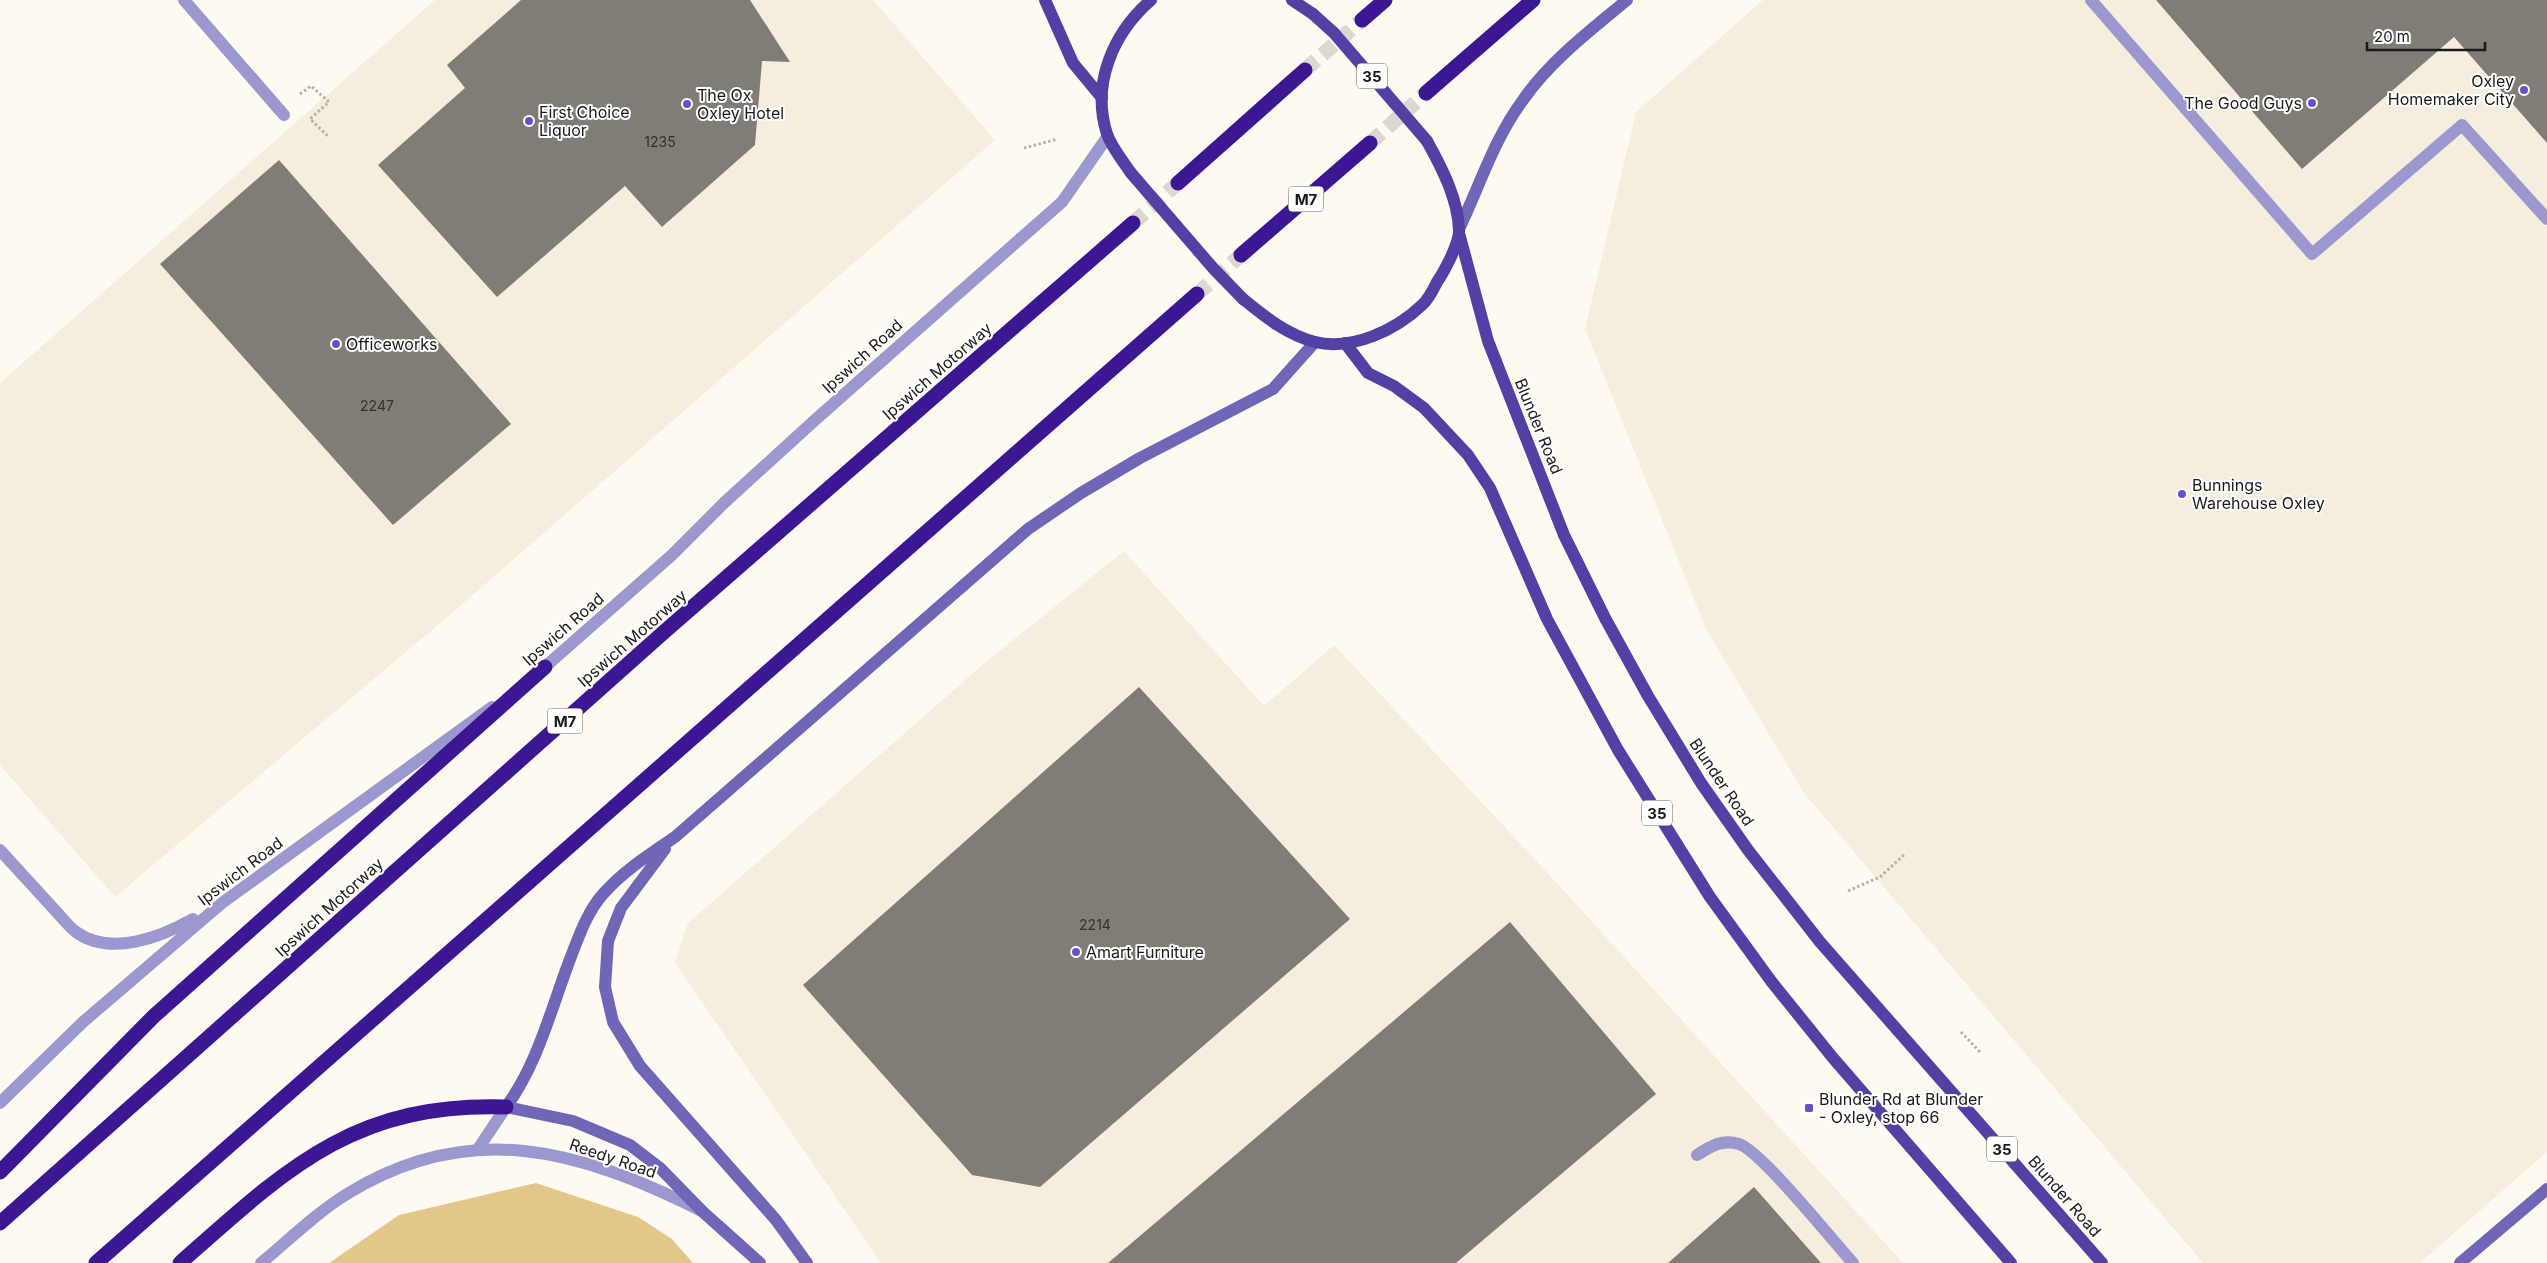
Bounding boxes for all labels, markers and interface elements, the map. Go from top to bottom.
scale bar [2367,20,2484,52]
text: 20 m [2374,27,2410,46]
road number: 35 [1357,64,1387,88]
place label: Oxley Homemaker City [2388,71,2514,109]
marker: Oxley Homemaker City [2518,84,2530,96]
place label: The Ox Oxley Hotel [697,85,784,123]
place label: The Good Guys [2184,93,2302,113]
marker: The Good Guys [2306,97,2318,109]
marker: The Ox Oxley Hotel [681,98,693,110]
place label: First Choice Liquor [539,102,630,140]
marker: First Choice Liquor [523,115,535,127]
house number: 1235 [644,133,676,150]
road number: M7 [1288,186,1324,212]
street label: Ipswich Road [818,315,906,397]
street label: Ipswich Motorway [878,318,996,424]
place label: Officeworks [346,334,437,354]
marker: Officeworks [330,338,342,350]
street label: Blunder Road [1511,375,1567,477]
house number: 2247 [360,397,394,414]
place label: Bunnings Warehouse Oxley [2192,475,2325,513]
marker: Bunnings Warehouse Oxley [2176,488,2188,500]
street label: Ipswich Motorway [573,585,691,691]
street label: Ipswich Road [518,588,608,670]
road number: M7 [548,708,582,734]
street label: Blunder Road [1685,734,1759,830]
road number: 35 [1642,800,1672,826]
street label: Ipswich Road [194,833,286,909]
street label: Ipswich Motorway [271,853,387,961]
house number: 2214 [1079,916,1111,933]
place label: Amart Furniture [1086,942,1204,962]
marker: Amart Furniture [1070,946,1082,958]
place label: Blunder Rd at Blunder - Oxley, stop 66 [1819,1089,1983,1127]
marker: Blunder Rd at Blunder - Oxley, stop 66 [1803,1102,1815,1114]
street label: Reedy Road [567,1134,659,1182]
road number: 35 [1987,1136,2017,1162]
street label: Blunder Road [2024,1151,2106,1241]

